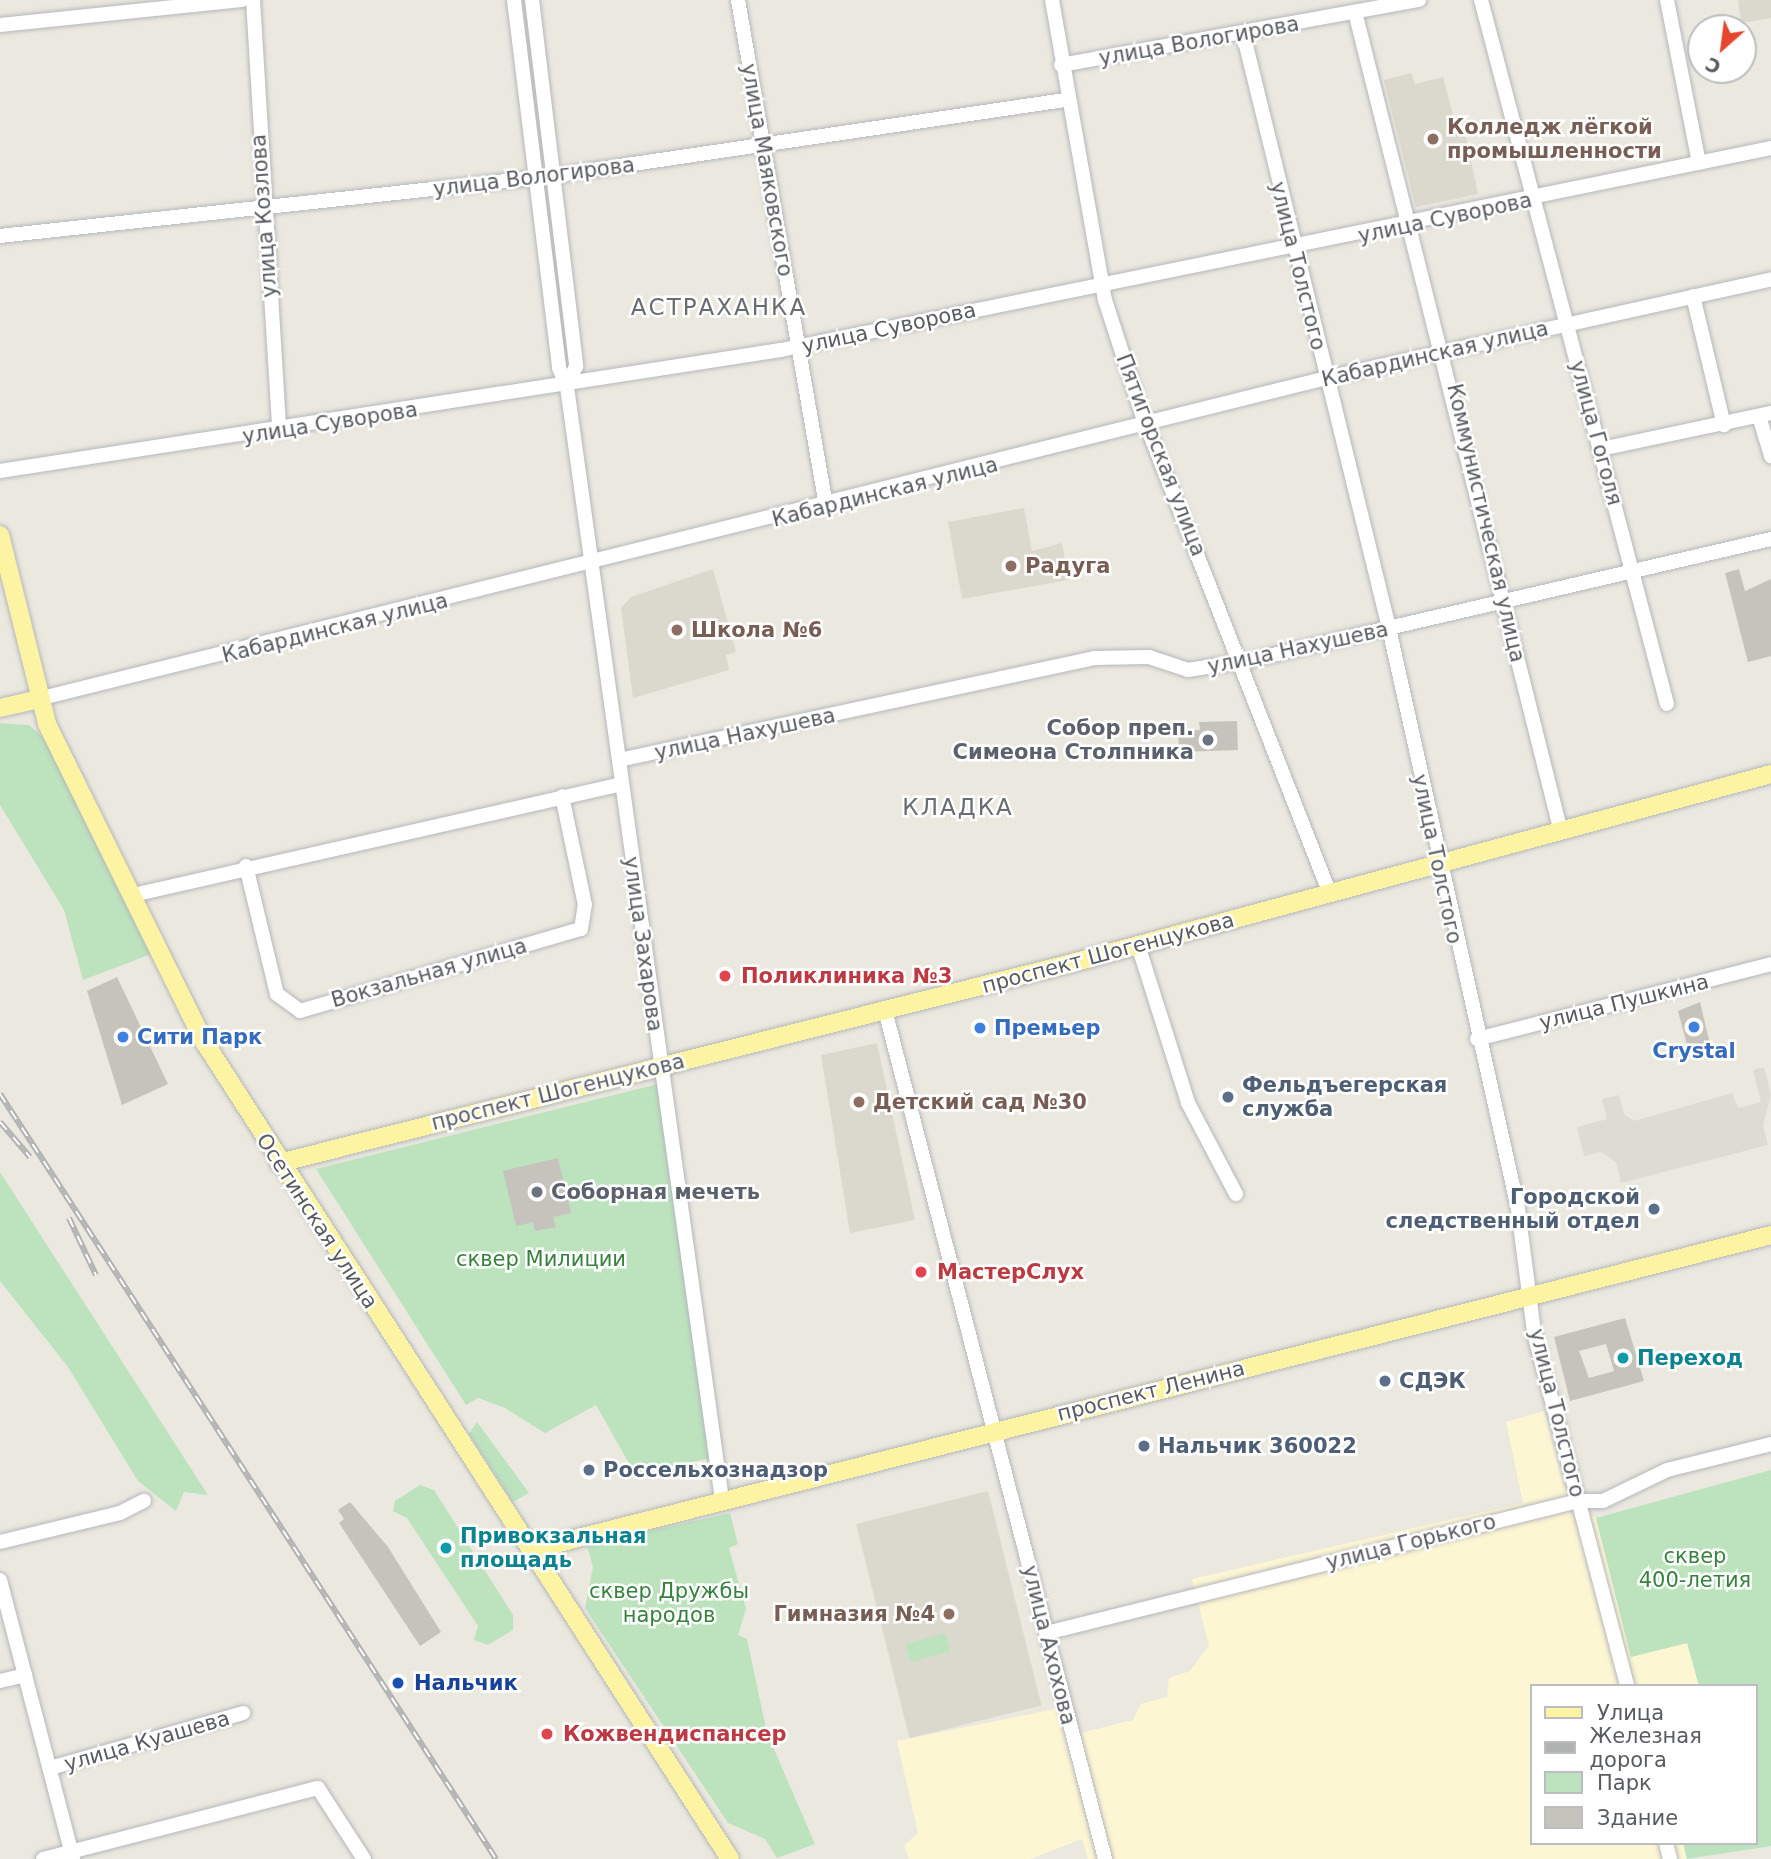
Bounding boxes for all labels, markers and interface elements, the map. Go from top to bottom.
street label: улица Вологирова [1097,11,1301,71]
north arrow [1687,14,1757,84]
text: С [1702,53,1724,79]
street label: улица Маяковского [736,62,798,278]
place label: Колледж лёгкой промышленности [1447,114,1662,164]
marker: Колледж лёгкой промышленности [1425,131,1441,147]
street label: улица Козлова [246,133,282,299]
street label: улица Вологирова [432,152,636,202]
street label: улица Толстого [1265,179,1331,353]
street label: улица Суворова [1356,187,1534,249]
district label: АСТРАХАНКА [632,293,806,321]
street label: улица Суворова [800,297,978,359]
street label: Кабардинская улица [1319,316,1551,392]
street label: Пятигорская улица [1111,350,1211,560]
street label: улица Гоголя [1565,358,1627,508]
street label: Коммунистическая улица [1442,381,1530,665]
street label: улица Суворова [241,397,419,449]
street label: Кабардинская улица [769,452,1001,532]
place label: Радуга [1025,553,1110,579]
marker: Радуга [1003,558,1019,574]
street label: Кабардинская улица [219,588,451,668]
place label: Школа №6 [691,617,822,643]
street label: улица Нахушева [1205,617,1391,679]
marker: Школа №6 [669,622,685,638]
street label: улица Нахушева [652,703,838,765]
place label: Собор преп. Симеона Столпника [953,715,1194,765]
marker: Собор преп. Симеона Столпника [1200,732,1216,748]
street label: улица Толстого [1407,772,1467,946]
district label: КЛАДКА [903,793,1013,821]
street label: улица Захарова [618,855,668,1033]
street label: проспект Шогенцукова [979,907,1237,999]
street label: Вокзальная улица [328,933,530,1013]
place label: Поликлиника №3 [741,963,952,989]
marker: Поликлиника №3 [715,966,735,986]
street label: улица Пушкина [1537,969,1711,1035]
place label: Премьер [994,1015,1101,1041]
marker: Crystal [1686,1019,1702,1035]
marker: Премьер [972,1020,988,1036]
place label: Сити Парк [137,1024,262,1050]
marker: Сити Парк [115,1029,131,1045]
place label: Crystal [1652,1038,1736,1064]
street label: проспект Шогенцукова [429,1048,687,1136]
place label: Фельдъегерская служба [1242,1072,1447,1122]
place label: Детский сад №30 [873,1089,1087,1115]
marker: Фельдъегерская служба [1220,1089,1236,1105]
marker: Детский сад №30 [851,1094,867,1110]
street label: Осетинская улица [251,1129,383,1313]
place label: Соборная мечеть [551,1179,760,1205]
marker: Соборная мечеть [529,1184,545,1200]
place label: Городской следственный отдел [1386,1184,1640,1234]
marker: Городской следственный отдел [1646,1201,1662,1217]
park label: сквер Милиции [456,1246,626,1272]
place label: МастерСлух [937,1259,1084,1285]
marker: МастерСлух [911,1262,931,1282]
street label: улица Толстого [1524,1326,1590,1500]
place label: Переход [1637,1345,1743,1371]
marker: Переход [1615,1350,1631,1366]
street label: проспект Ленина [1055,1356,1247,1426]
place label: СДЭК [1399,1368,1466,1394]
marker: СДЭК [1377,1373,1393,1389]
place label: Нальчик 360022 [1158,1433,1357,1459]
marker: Нальчик 360022 [1136,1438,1152,1454]
place label: Россельхознадзор [603,1457,828,1483]
marker: Россельхознадзор [581,1462,597,1478]
street label: улица Горького [1323,1509,1499,1575]
place label: Привокзальная площадь [460,1523,646,1573]
marker: Привокзальная площадь [438,1540,454,1556]
park label: сквер 400-летия [1639,1543,1751,1593]
street label: улица Ахохова [1017,1563,1081,1727]
park label: сквер Дружбы народов [589,1578,749,1628]
place label: Гимназия №4 [773,1601,935,1627]
marker: Гимназия №4 [941,1606,957,1622]
place label: Нальчик [414,1670,518,1696]
marker: Нальчик [388,1673,408,1693]
legend [1530,1684,1757,1845]
text: Улица [1597,1701,1664,1725]
street label: улица Куашева [61,1705,233,1777]
place label: Кожвендиспансер [563,1721,787,1747]
marker: Кожвендиспансер [537,1724,557,1744]
text: Железная дорога [1590,1724,1702,1772]
text: Парк [1597,1771,1652,1795]
text: Здание [1597,1806,1678,1830]

